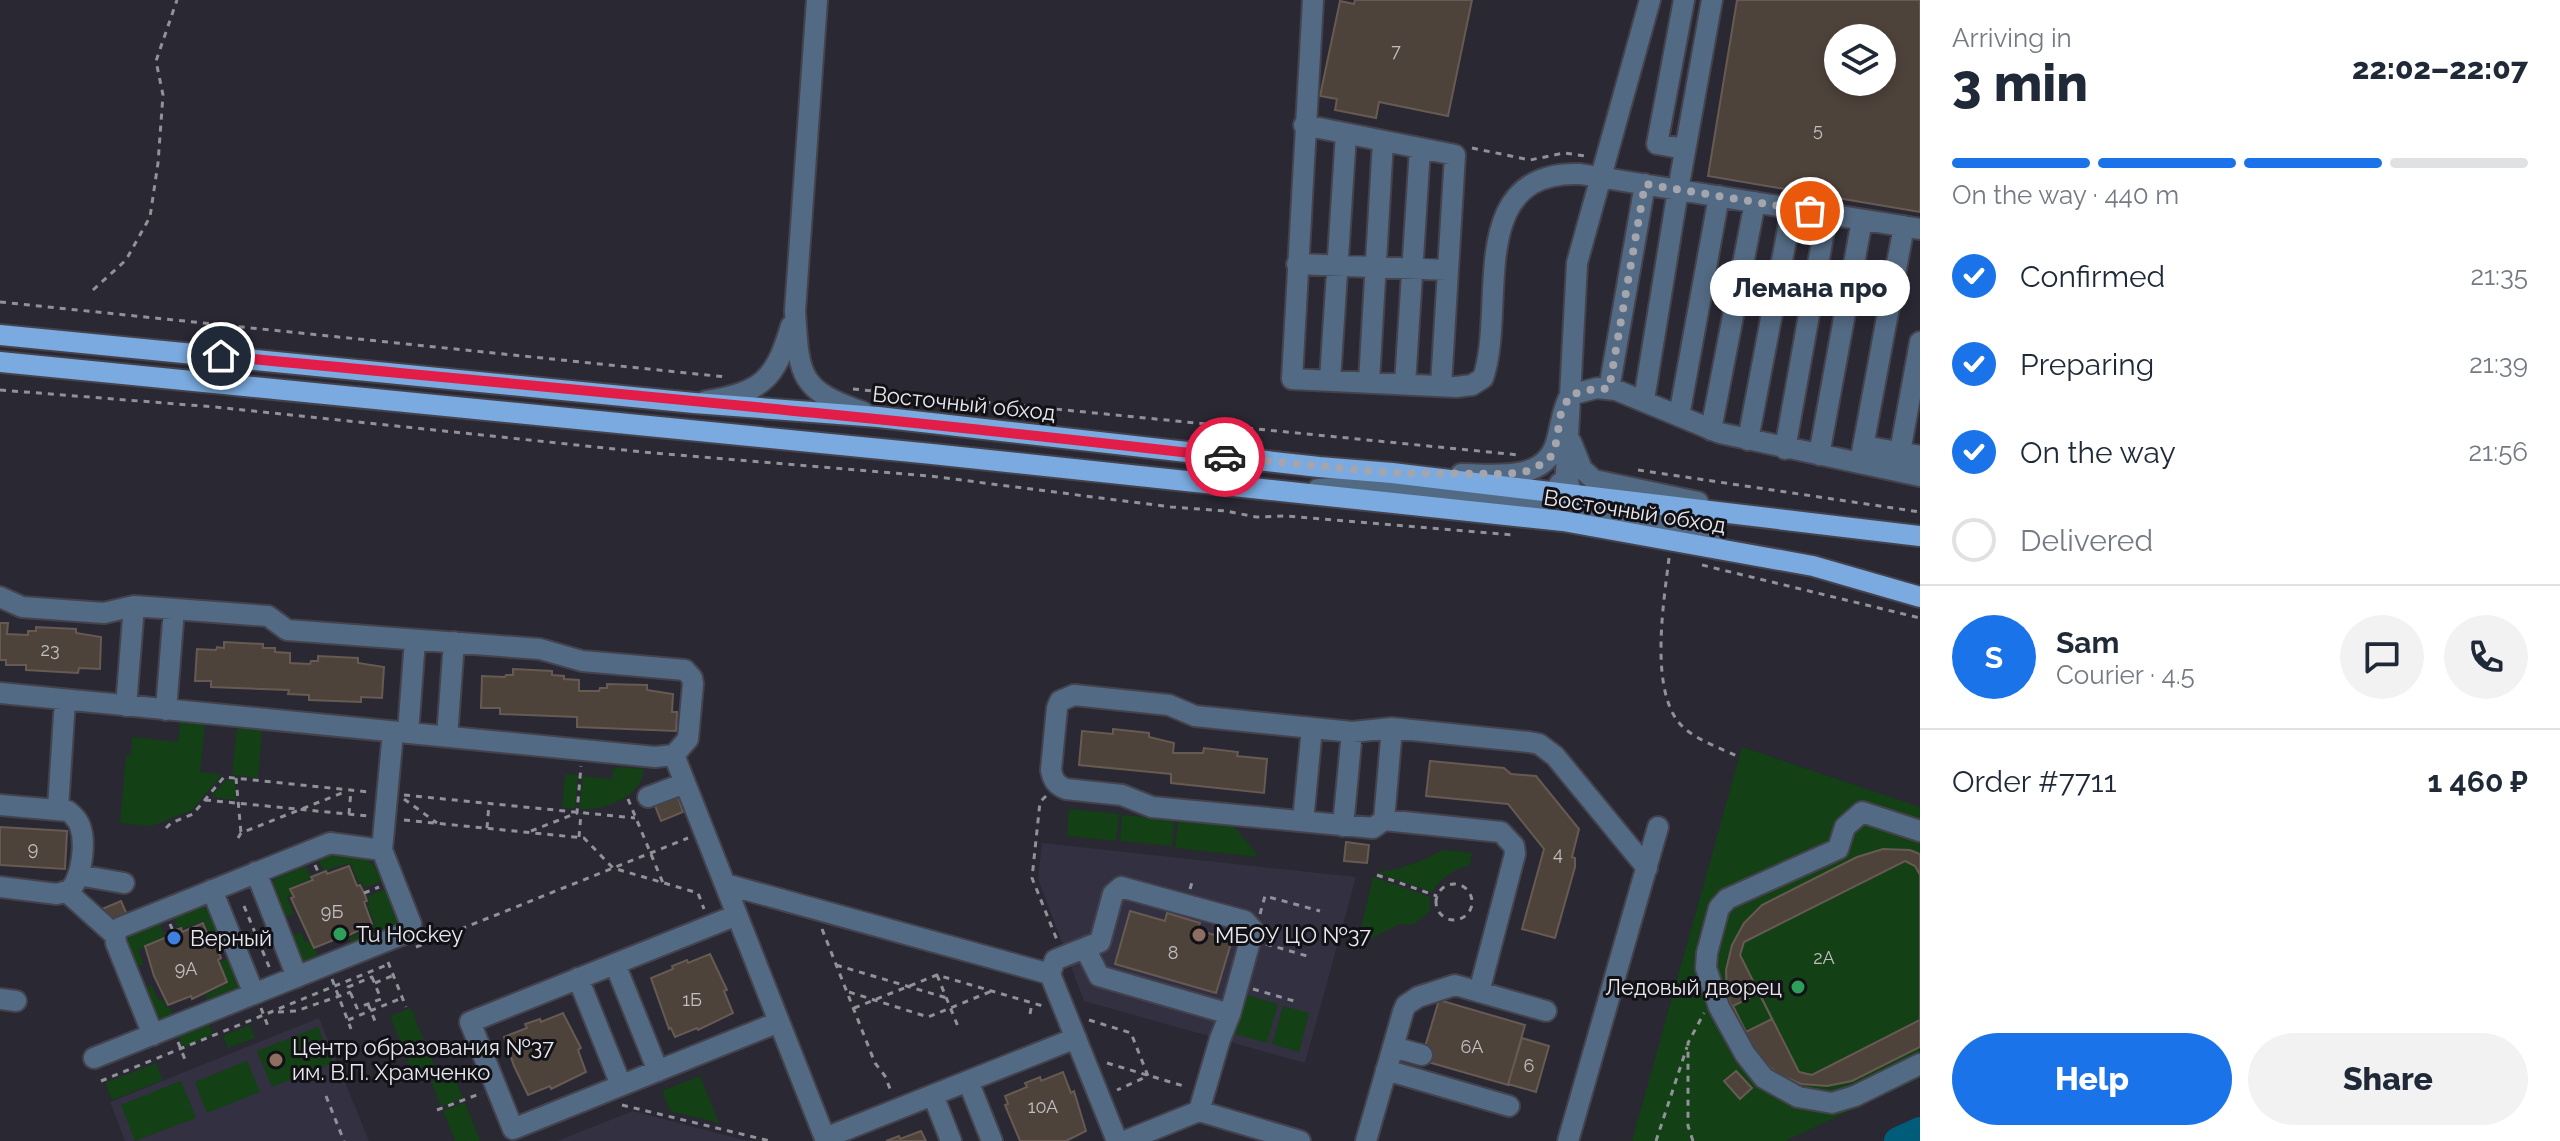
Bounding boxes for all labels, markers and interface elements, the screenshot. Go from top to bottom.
text: Arriving in [1952,23,2072,53]
map controls [1824,24,1896,96]
button: layers [1824,24,1896,96]
house number: 7 [1391,40,1401,61]
text: 22:02–22:07 [2352,51,2528,86]
text: 3 min [1952,52,2088,113]
house number: 5 [1813,119,1823,140]
pin [1776,177,1844,245]
text: On the way · 440 m [1952,180,2179,210]
icon: bag [1788,189,1832,233]
icon: check [1952,254,1996,298]
callout: Лемана про [1710,259,1910,315]
text: Confirmed [2020,259,2165,294]
text: 21:35 [2470,261,2528,291]
text: Лемана про [1733,273,1887,303]
pin [187,322,255,390]
icon: home [199,334,243,378]
icon: check [1952,342,1996,386]
text: Preparing [2020,347,2154,382]
text: 21:39 [2469,349,2528,379]
street label: Восточный обход [871,380,1057,426]
courier [1185,417,1265,497]
icon: check [1952,430,1996,474]
icon: car [1203,435,1247,479]
text: On the way [2020,435,2176,470]
text: 21:56 [2469,437,2528,467]
street label: Восточный обход [1542,484,1728,538]
text: Delivered [2020,523,2153,558]
button: chat [2340,615,2424,699]
button: phone [2444,615,2528,699]
text: Sam [2056,625,2119,660]
house number: 23 [41,639,60,660]
text: S [1985,640,2003,675]
text: Courier · 4.5 [2056,660,2195,690]
text: Order #7711 [1952,764,2116,799]
text: 1 460 ₽ [2428,764,2528,799]
house number: 9 [28,838,38,859]
house number: 4 [1553,843,1563,864]
house number: 9Б [321,901,343,922]
place label: Tu Hockey [356,921,463,947]
place label: МБОУ ЦО №37 [1215,922,1371,948]
place label: Верный [190,925,272,951]
marker: Tu Hockey [331,925,349,943]
marker: МБОУ ЦО №37 [1190,926,1208,944]
marker: Верный [165,929,183,947]
house number: 8 [1168,942,1178,963]
house number: 2А [1813,947,1835,968]
house number: 9А [175,958,197,979]
place label: Ледовый дворец [1605,974,1782,1000]
marker: Ледовый дворец [1789,978,1807,996]
house number: 1Б [682,989,702,1010]
button: Help [1952,1033,2232,1125]
button: Share [2248,1033,2528,1125]
place label: Центр образования №37 им. В.П. Храмченко [292,1034,554,1085]
house number: 6А [1461,1036,1483,1057]
marker: Центр образования №37 им. В.П. Храмченко [267,1051,285,1069]
house number: 6 [1524,1055,1535,1076]
house number: 10А [1028,1096,1058,1117]

